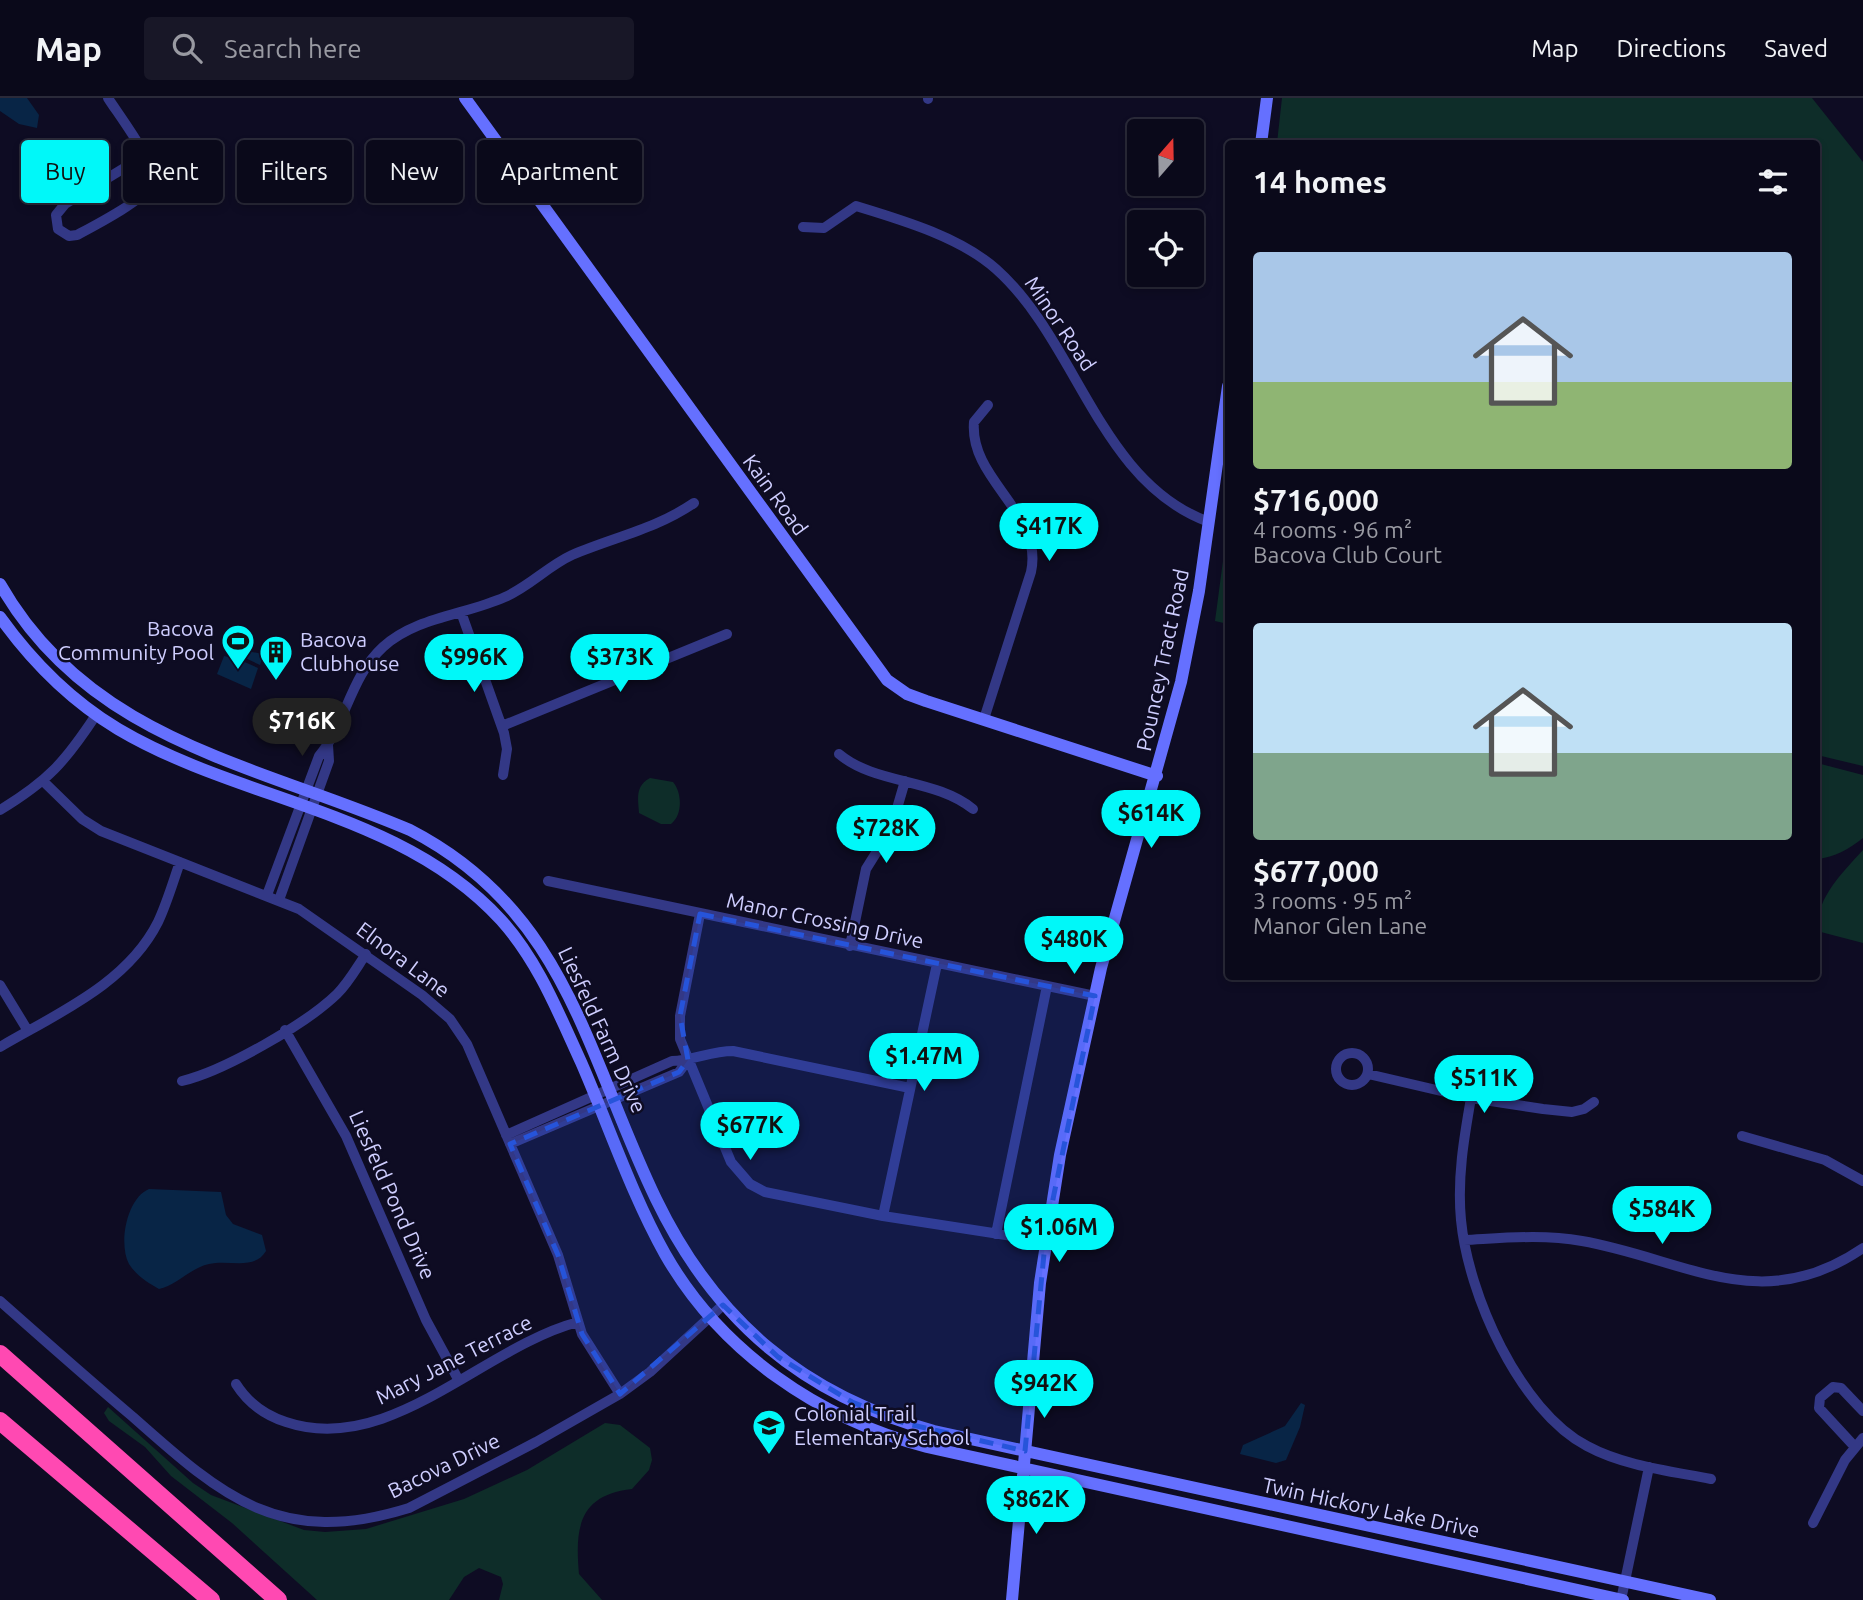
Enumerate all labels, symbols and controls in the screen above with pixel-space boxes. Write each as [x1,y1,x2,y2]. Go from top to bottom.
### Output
search box [144,17,634,80]
icon: search [168,29,206,67]
text: Map [35,30,102,67]
text: Search here [224,34,362,63]
text: Map [1531,35,1578,62]
text: Directions [1616,35,1726,62]
text: Saved [1764,35,1828,62]
north arrow [1127,119,1204,196]
map controls [1127,119,1204,287]
chip: Buy [21,140,109,203]
chip: Rent [123,140,223,203]
chip: Filters [237,140,352,203]
chip: New [366,140,463,203]
chip: Apartment [477,140,642,203]
icon: filters [1754,163,1792,201]
text: 14 homes [1253,165,1387,199]
button: locate [1127,210,1204,287]
street label: Minor Road [1020,272,1101,375]
icon: home [1460,298,1586,424]
street label: Kain Road [739,449,813,539]
text: $716,000 [1253,483,1379,517]
pin: $417K [1000,504,1098,563]
text: $417K [1015,513,1083,538]
text: 4 rooms · 96 m² [1253,517,1412,542]
text: Bacova Club Court [1253,542,1442,567]
street label: Pouncey Tract Road [1131,566,1193,753]
place label: Bacova Community Pool [58,616,214,664]
sports icon: Bacova Community Pool [219,622,257,671]
place label: Bacova Clubhouse [300,627,400,675]
building icon: Bacova Clubhouse [257,633,295,682]
pin: $996K [425,634,523,694]
pin: $373K [571,634,669,694]
text: $996K [440,644,508,669]
text: $373K [586,644,654,669]
icon: home [1460,669,1586,795]
pin: $716K [253,698,351,758]
text: $716K [268,708,336,733]
pin: $614K [1102,790,1200,850]
text: $614K [1117,800,1185,825]
pin: $728K [837,806,935,865]
text: $728K [852,815,920,840]
text: $677,000 [1253,854,1379,888]
street label: Manor Crossing Drive [724,887,926,953]
text: 3 rooms · 95 m² [1253,888,1412,913]
text: Manor Glen Lane [1253,913,1427,938]
street label: Elnora Lane [352,916,455,1002]
pin: $480K [1025,916,1123,976]
text: $480K [1040,926,1108,951]
street label: Liesfeld Farm Drive [554,943,652,1116]
pin: $1.47M [867,1034,981,1093]
text: $1.47M [885,1043,963,1068]
pin: $511K [1435,1056,1533,1115]
text: $511K [1450,1065,1518,1090]
pin: $677K [701,1102,799,1162]
street label: Liesfeld Pond Drive [345,1107,441,1283]
text: $677K [716,1112,784,1137]
pin: $584K [1613,1186,1711,1246]
text: $584K [1628,1196,1696,1221]
pin: $1.06M [1002,1204,1116,1264]
text: $1.06M [1020,1214,1098,1239]
street label: Mary Jane Terrace [371,1309,536,1409]
pin: $942K [995,1360,1093,1420]
text: $942K [1010,1370,1078,1395]
place label: Colonial Trail Elementary School [794,1401,970,1449]
school or university icon: Colonial Trail Elementary School [750,1407,788,1456]
street label: Bacova Drive [384,1428,503,1503]
street label: Twin Hickory Lake Drive [1260,1472,1482,1542]
pin: $862K [987,1476,1085,1536]
text: $862K [1002,1486,1070,1511]

